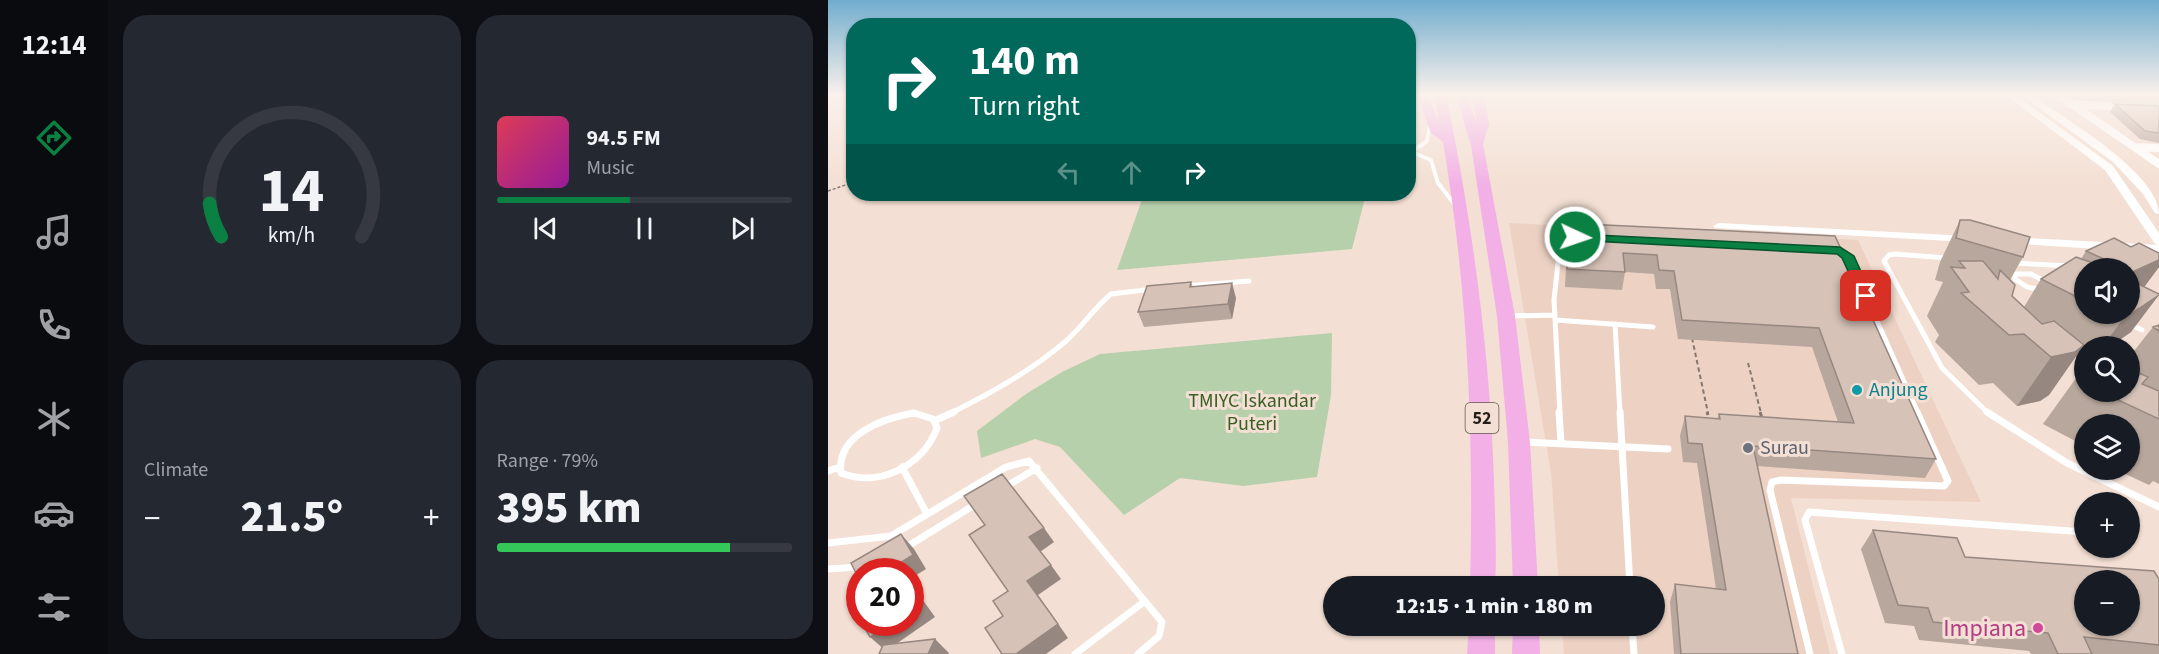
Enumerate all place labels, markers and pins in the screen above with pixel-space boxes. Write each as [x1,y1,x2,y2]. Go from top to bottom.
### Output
pin [1840,270,1891,321]
place label: Anjung [1869,376,1928,404]
marker: Anjung [1850,383,1864,397]
place label: Surau [1760,434,1809,462]
marker: Surau [1741,441,1755,455]
place label: Impiana [1943,611,2026,646]
marker: Impiana [2031,621,2045,635]

